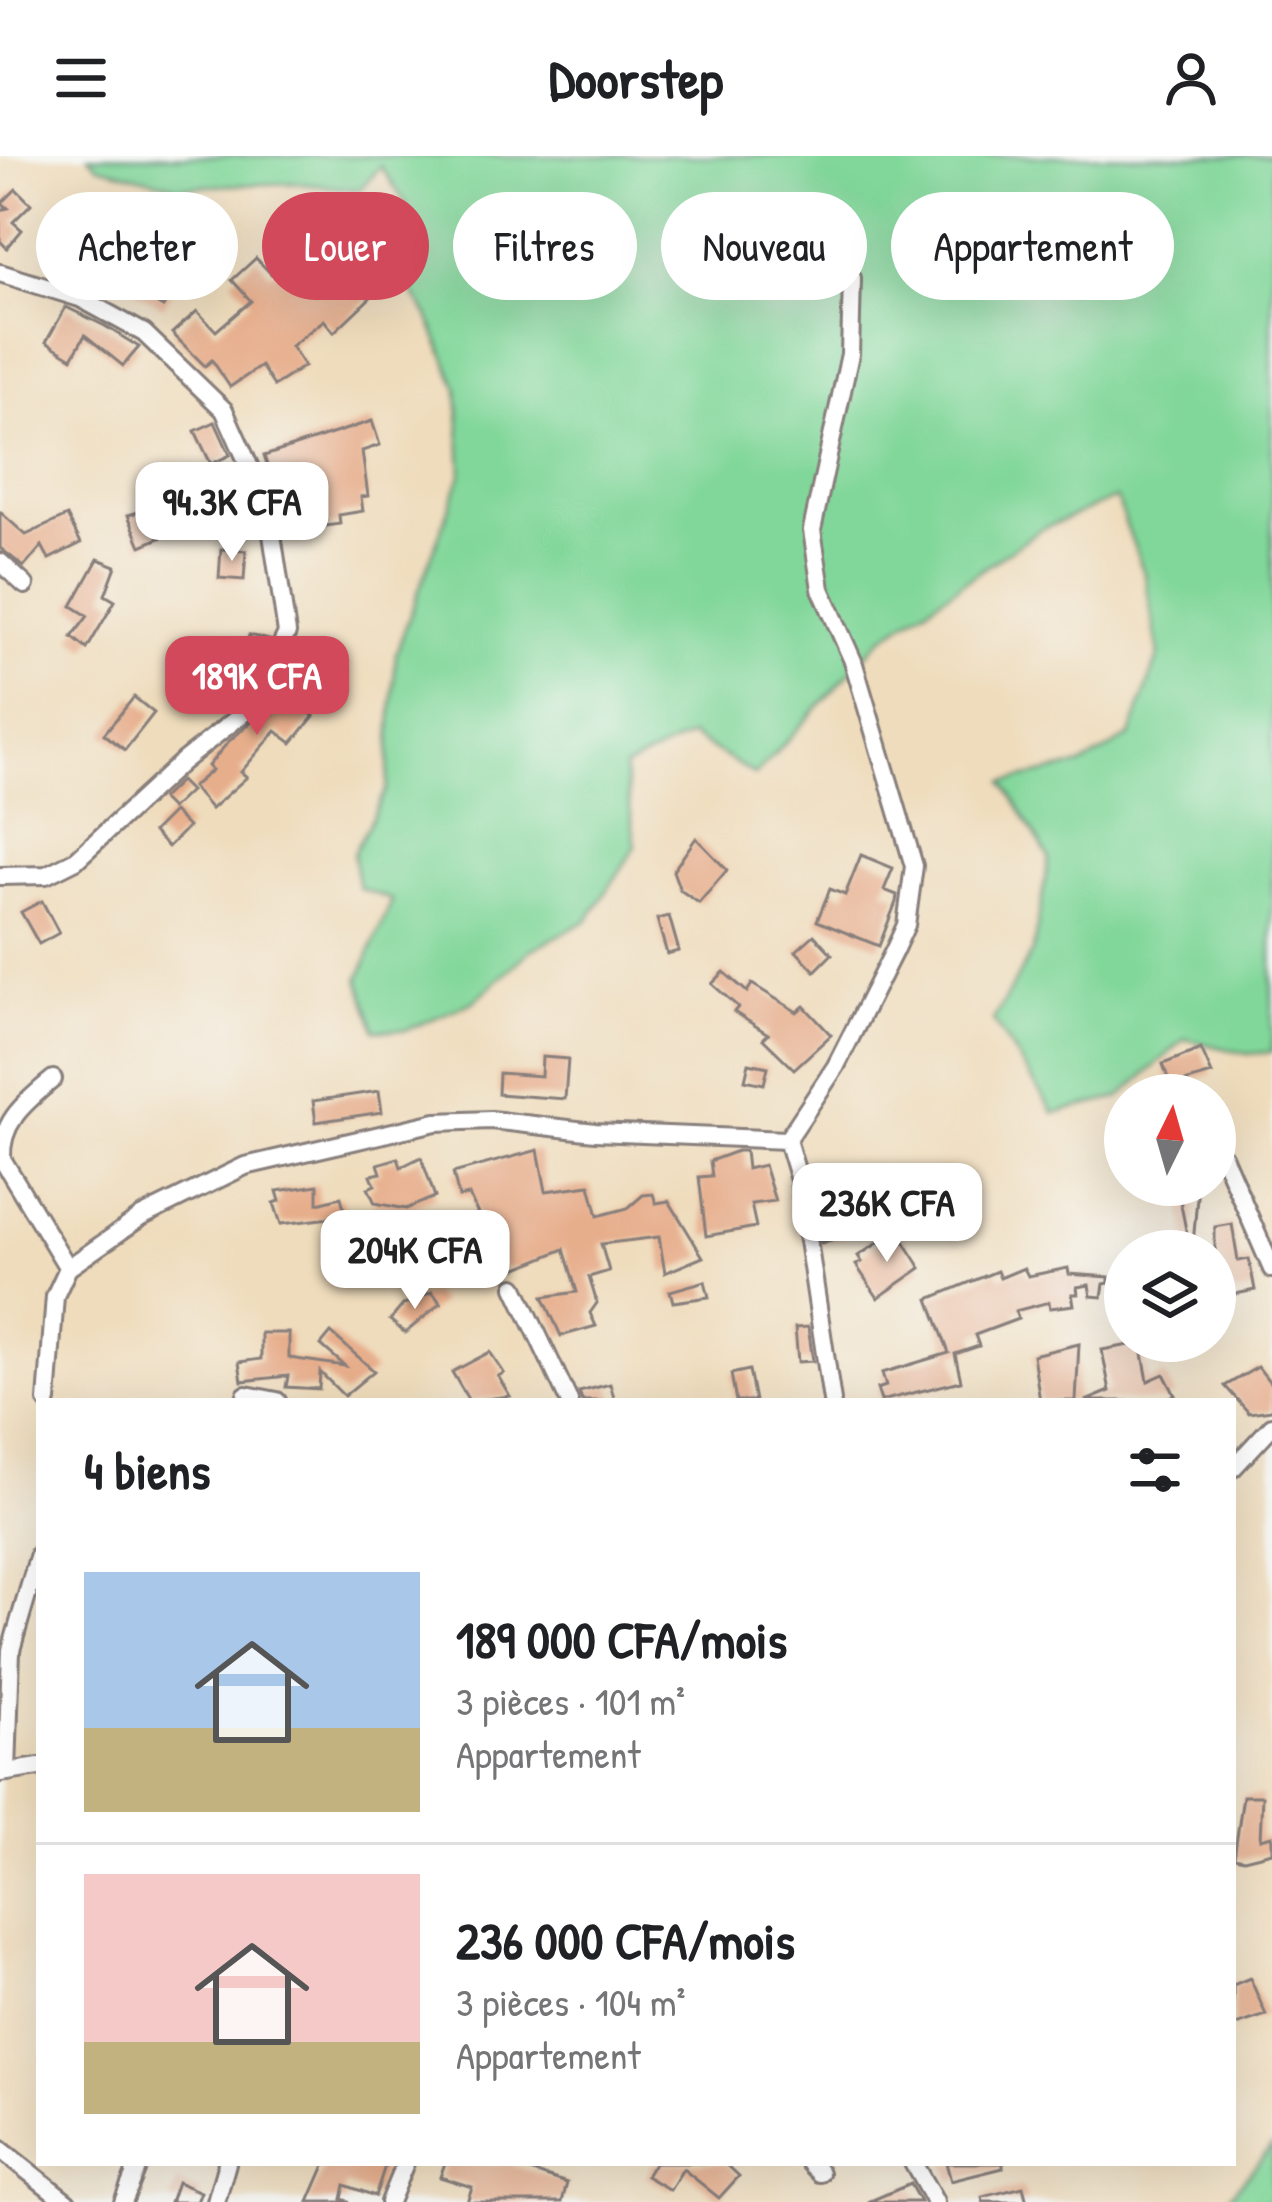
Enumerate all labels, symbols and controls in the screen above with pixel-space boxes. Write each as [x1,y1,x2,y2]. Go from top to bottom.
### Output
text: Doorstep [549,42,723,115]
icon: menu [48,45,114,111]
icon: person [1158,45,1224,111]
chip: Acheter [36,192,238,300]
chip: Louer [262,192,429,300]
chip: Filtres [453,192,637,300]
chip: Nouveau [661,192,867,300]
chip: Appartement [891,192,1174,300]
pin: 94.3K CFA [95,462,369,564]
text: 94.3K CFA [162,474,302,527]
pin: 189K CFA [133,636,381,738]
text: 189K CFA [192,648,322,701]
north arrow [1104,1074,1236,1206]
map controls [1104,1074,1236,1362]
pin: 236K CFA [763,1163,1011,1265]
text: 236K CFA [819,1175,955,1228]
pin: 204K CFA [291,1210,539,1312]
text: 204K CFA [348,1222,482,1275]
button: layers [1104,1230,1236,1362]
text: 4 biens [84,1436,210,1505]
icon: filters [1122,1437,1188,1503]
text: 189 000 CFA/mois [456,1605,787,1674]
icon: home [180,1620,324,1764]
text: 3 pièces · 101 m² [456,1674,685,1727]
text: Appartement [456,1727,641,1780]
text: 236 000 CFA/mois [456,1906,795,1975]
icon: home [180,1922,324,2066]
text: 3 pièces · 104 m² [456,1975,686,2028]
text: Appartement [456,2028,641,2081]

